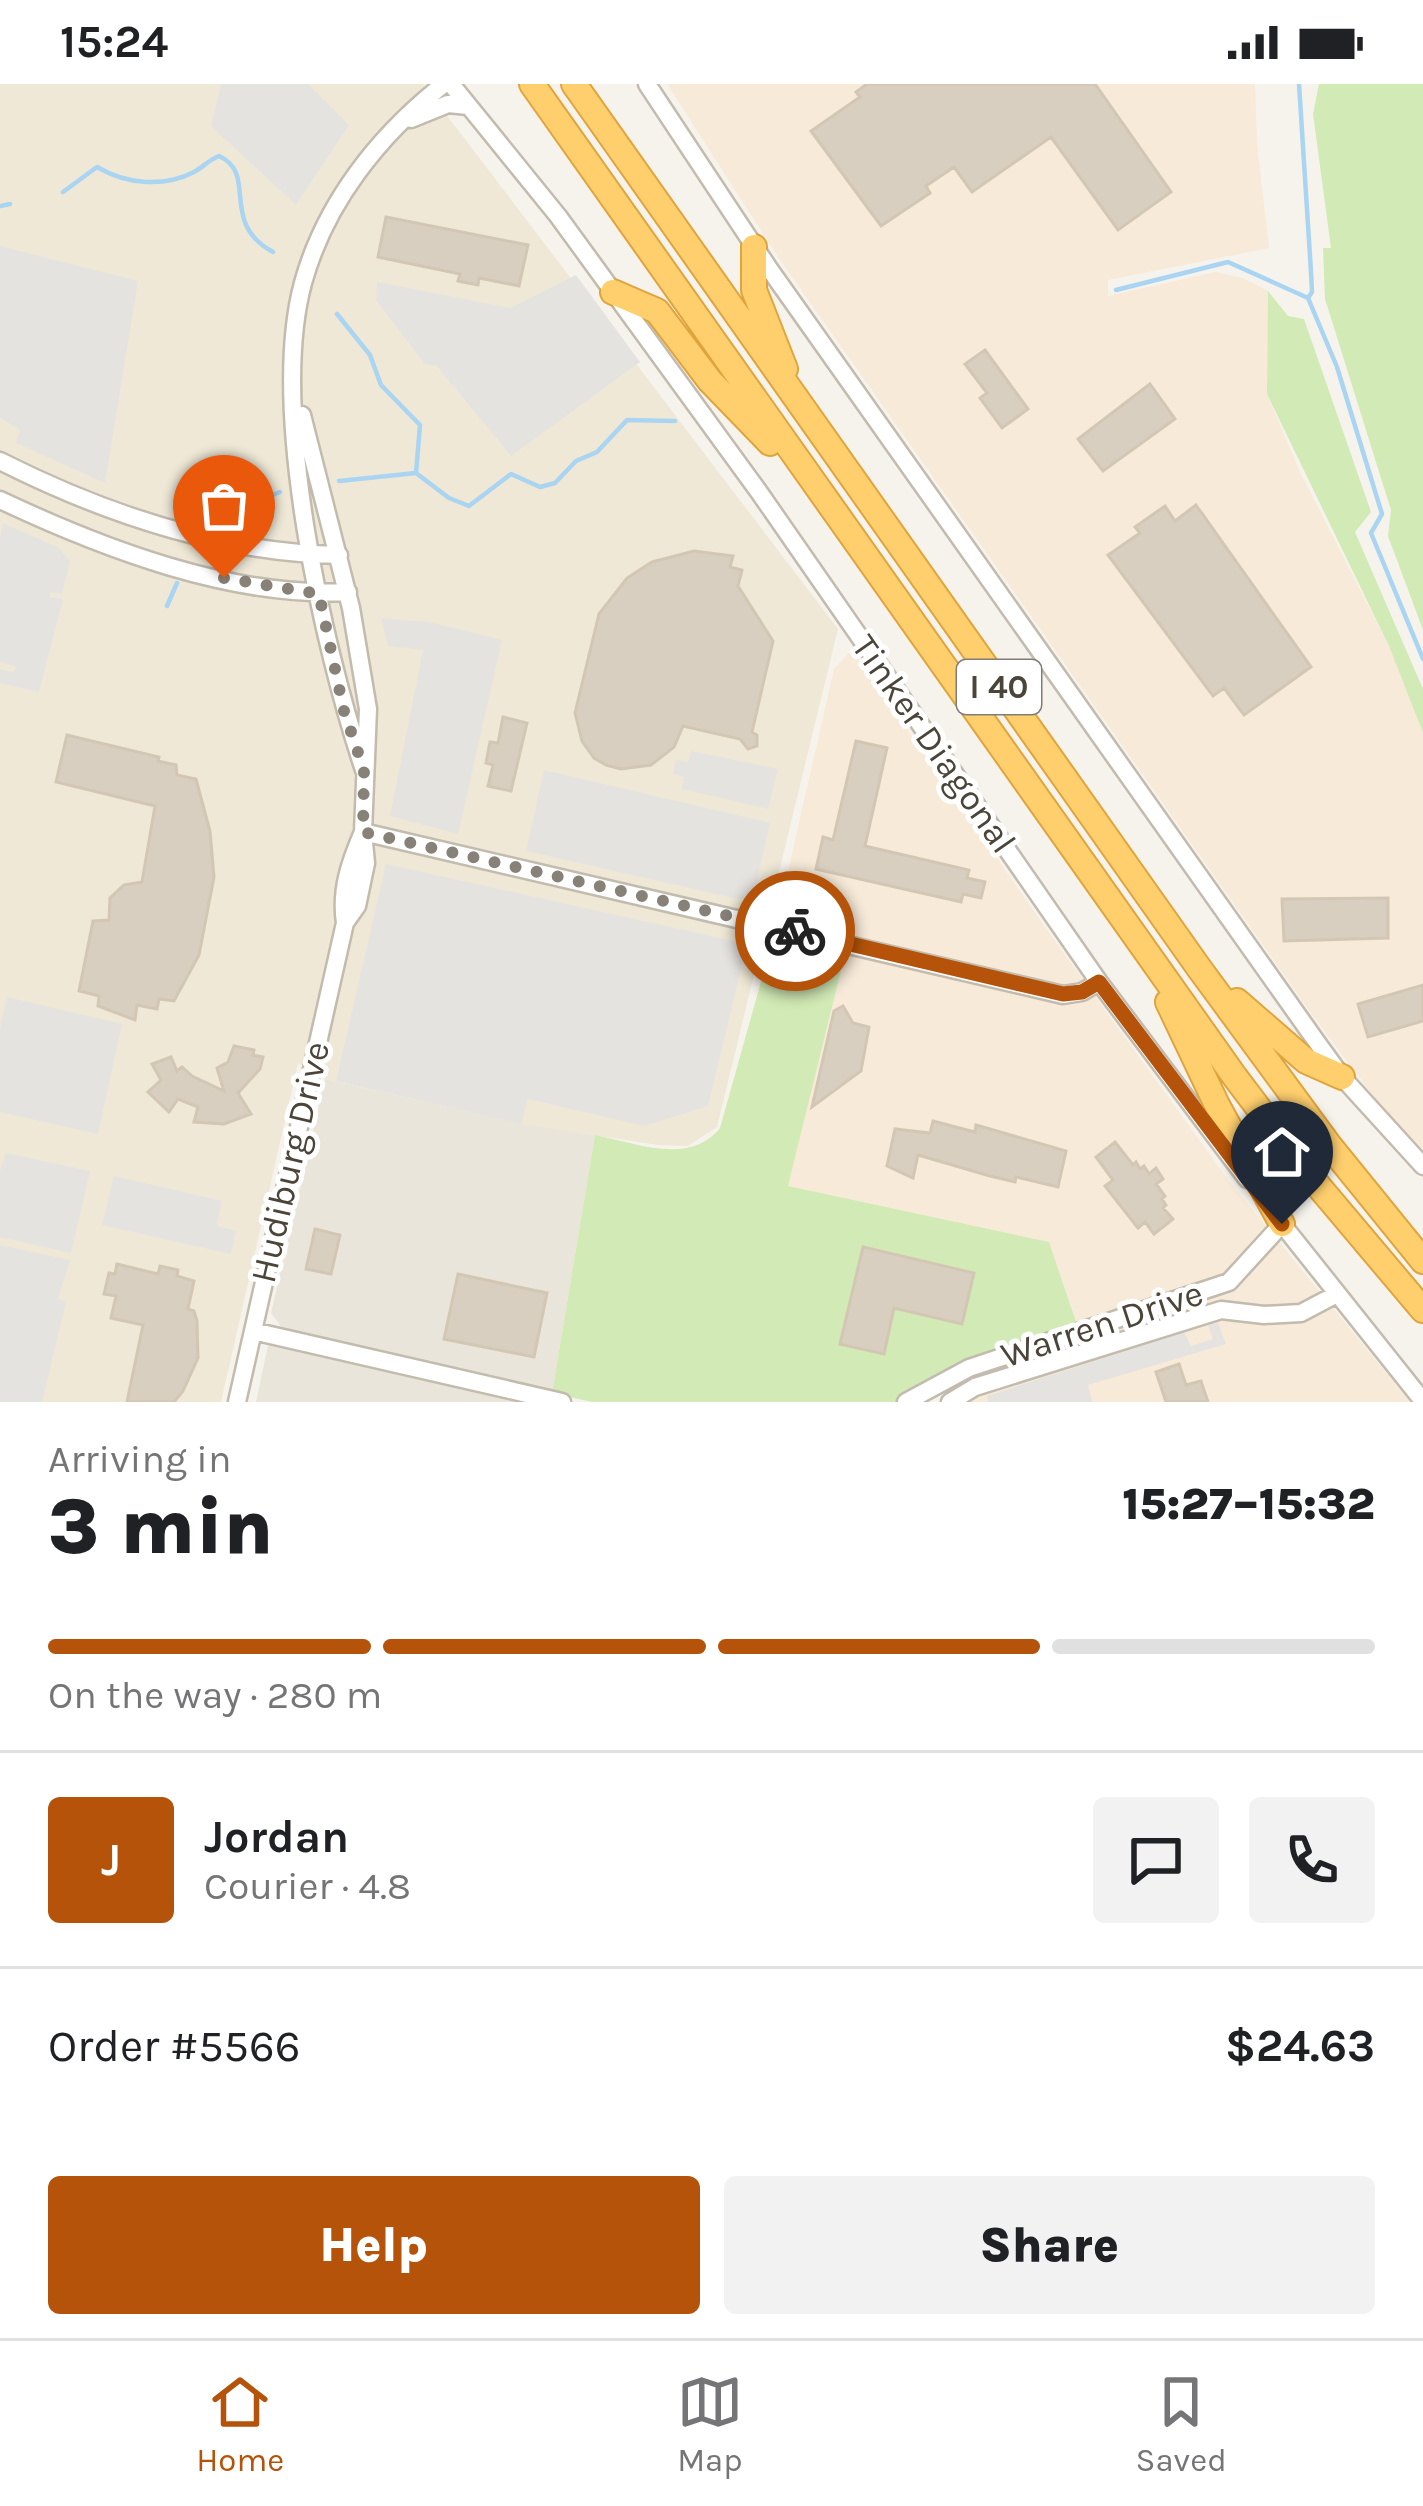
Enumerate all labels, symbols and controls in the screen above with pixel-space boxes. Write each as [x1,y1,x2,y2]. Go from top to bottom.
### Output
text: 15:24 [60,16,168,68]
pin [173,455,275,578]
icon: bag [191,473,257,539]
street label: Tinker Diagonal [843,627,1025,861]
road number: I 40 [957,660,1041,714]
courier [735,871,855,991]
icon: bike [762,898,828,964]
street label: Hudiburg Drive [242,1037,338,1287]
pin [1231,1101,1333,1224]
icon: home [1249,1119,1315,1185]
street label: Warren Drive [996,1272,1208,1376]
text: Arriving in [48,1436,231,1482]
text: 15:27–15:32 [1122,1478,1375,1530]
text: 3 min [48,1481,273,1573]
text: On the way · 280 m [48,1672,382,1718]
button: chat [1093,1797,1219,1923]
button: phone [1249,1797,1375,1923]
text: Jordan [204,1811,349,1863]
text: J [101,1834,121,1886]
text: Courier · 4.8 [204,1863,411,1909]
text: Order #5566 [48,2020,301,2072]
text: $24.63 [1225,2020,1375,2072]
button: Help [48,2176,700,2314]
button: Share [724,2176,1375,2314]
tab: Home [196,2369,284,2479]
tab: Map [677,2369,743,2479]
tab: Saved [1135,2369,1227,2479]

